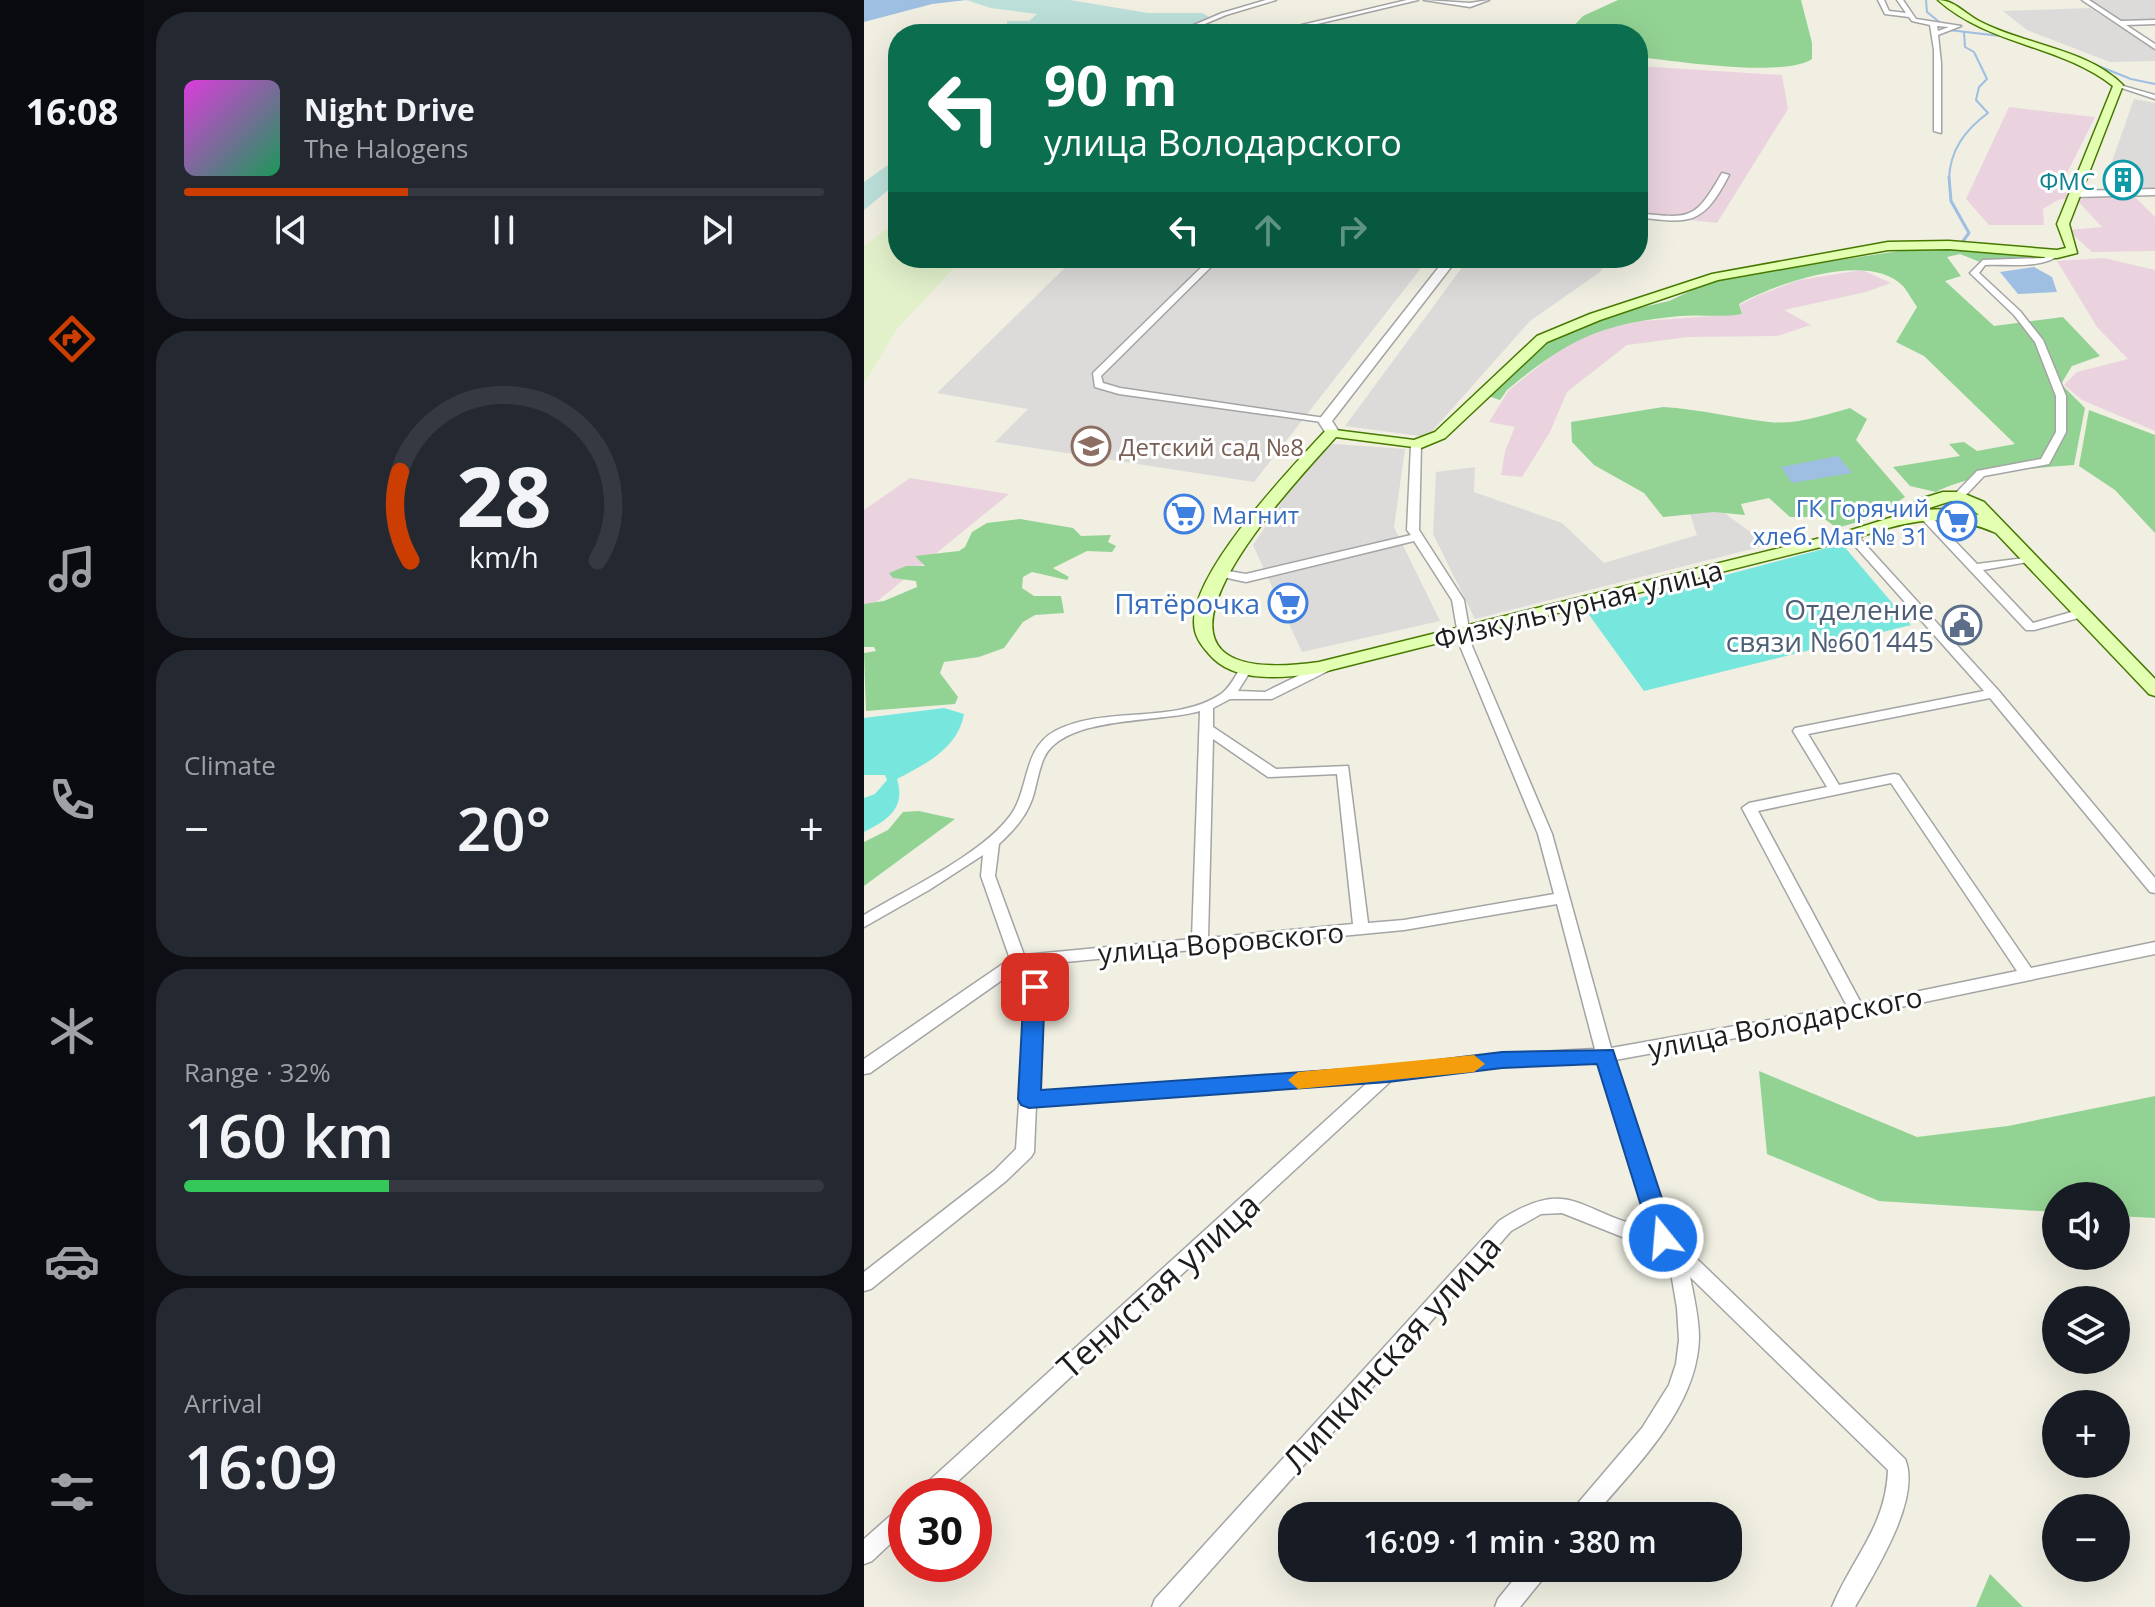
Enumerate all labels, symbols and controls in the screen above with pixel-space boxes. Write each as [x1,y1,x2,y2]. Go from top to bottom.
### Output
text: 90 m [1044,46,1178,122]
icon: left [912,56,1016,160]
text: 16:08 [26,87,118,136]
text: Night Drive [304,89,475,130]
text: улица Володарского [1044,118,1402,167]
text: The Halogens [304,130,469,166]
building icon: ФМС [2102,159,2144,201]
place label: ФМС [2039,164,2095,197]
icon: previous [269,208,313,252]
icon: pause [482,208,526,252]
icon: next [695,208,739,252]
icon: left [1162,208,1206,252]
icon: ahead [1246,208,1290,252]
icon: right [1330,208,1374,252]
icon: directions [44,311,100,367]
school or university icon: Детский сад №8 [1070,425,1112,467]
place label: Детский сад №8 [1119,430,1304,463]
text: 28 [456,437,552,550]
place label: ГК Горячий хлеб. Маг.№ 31 [1753,491,1929,552]
supermarket icon: Магнит [1163,493,1205,535]
place label: Магнит [1212,498,1299,531]
supermarket icon: ГК Горячий хлеб. Маг.№ 31 [1936,500,1978,542]
text: km/h [469,537,539,576]
icon: music [44,541,100,597]
street label: Физкультурная улица [1430,550,1726,658]
supermarket icon: Пятёрочка [1267,582,1309,624]
place label: Пятёрочка [1114,584,1260,622]
place label: Отделение связи №601445 [1726,590,1934,660]
public building icon: Отделение связи №601445 [1941,604,1983,646]
text: Climate [184,747,276,783]
icon: phone [44,772,100,828]
text: 20° [457,787,551,869]
text: − [184,798,209,858]
text: + [799,798,824,858]
street label: улица Воровского [1096,912,1346,972]
pin [1001,953,1069,1021]
icon: arrive [1013,965,1057,1009]
street label: улица Володарского [1645,977,1925,1067]
icon: climate [44,1003,100,1059]
text: Range · 32% [184,1054,331,1090]
text: 160 km [184,1094,394,1176]
street label: Тенистая улица [1047,1182,1269,1388]
map controls [2042,1182,2130,1582]
button: sound [2042,1182,2130,1270]
position arrow [1621,1196,1705,1280]
street label: Липкинская улица [1272,1224,1510,1482]
icon: car [44,1233,100,1289]
button: layers [2042,1286,2130,1374]
text: Arrival [184,1385,262,1421]
button: + [2042,1390,2130,1478]
text: 16:09 [184,1425,338,1507]
icon: filters [44,1464,100,1520]
speed limit sign: 30 [888,1478,992,1582]
button: − [2042,1494,2130,1582]
text: 16:09 · 1 min · 380 m [1363,1521,1657,1562]

